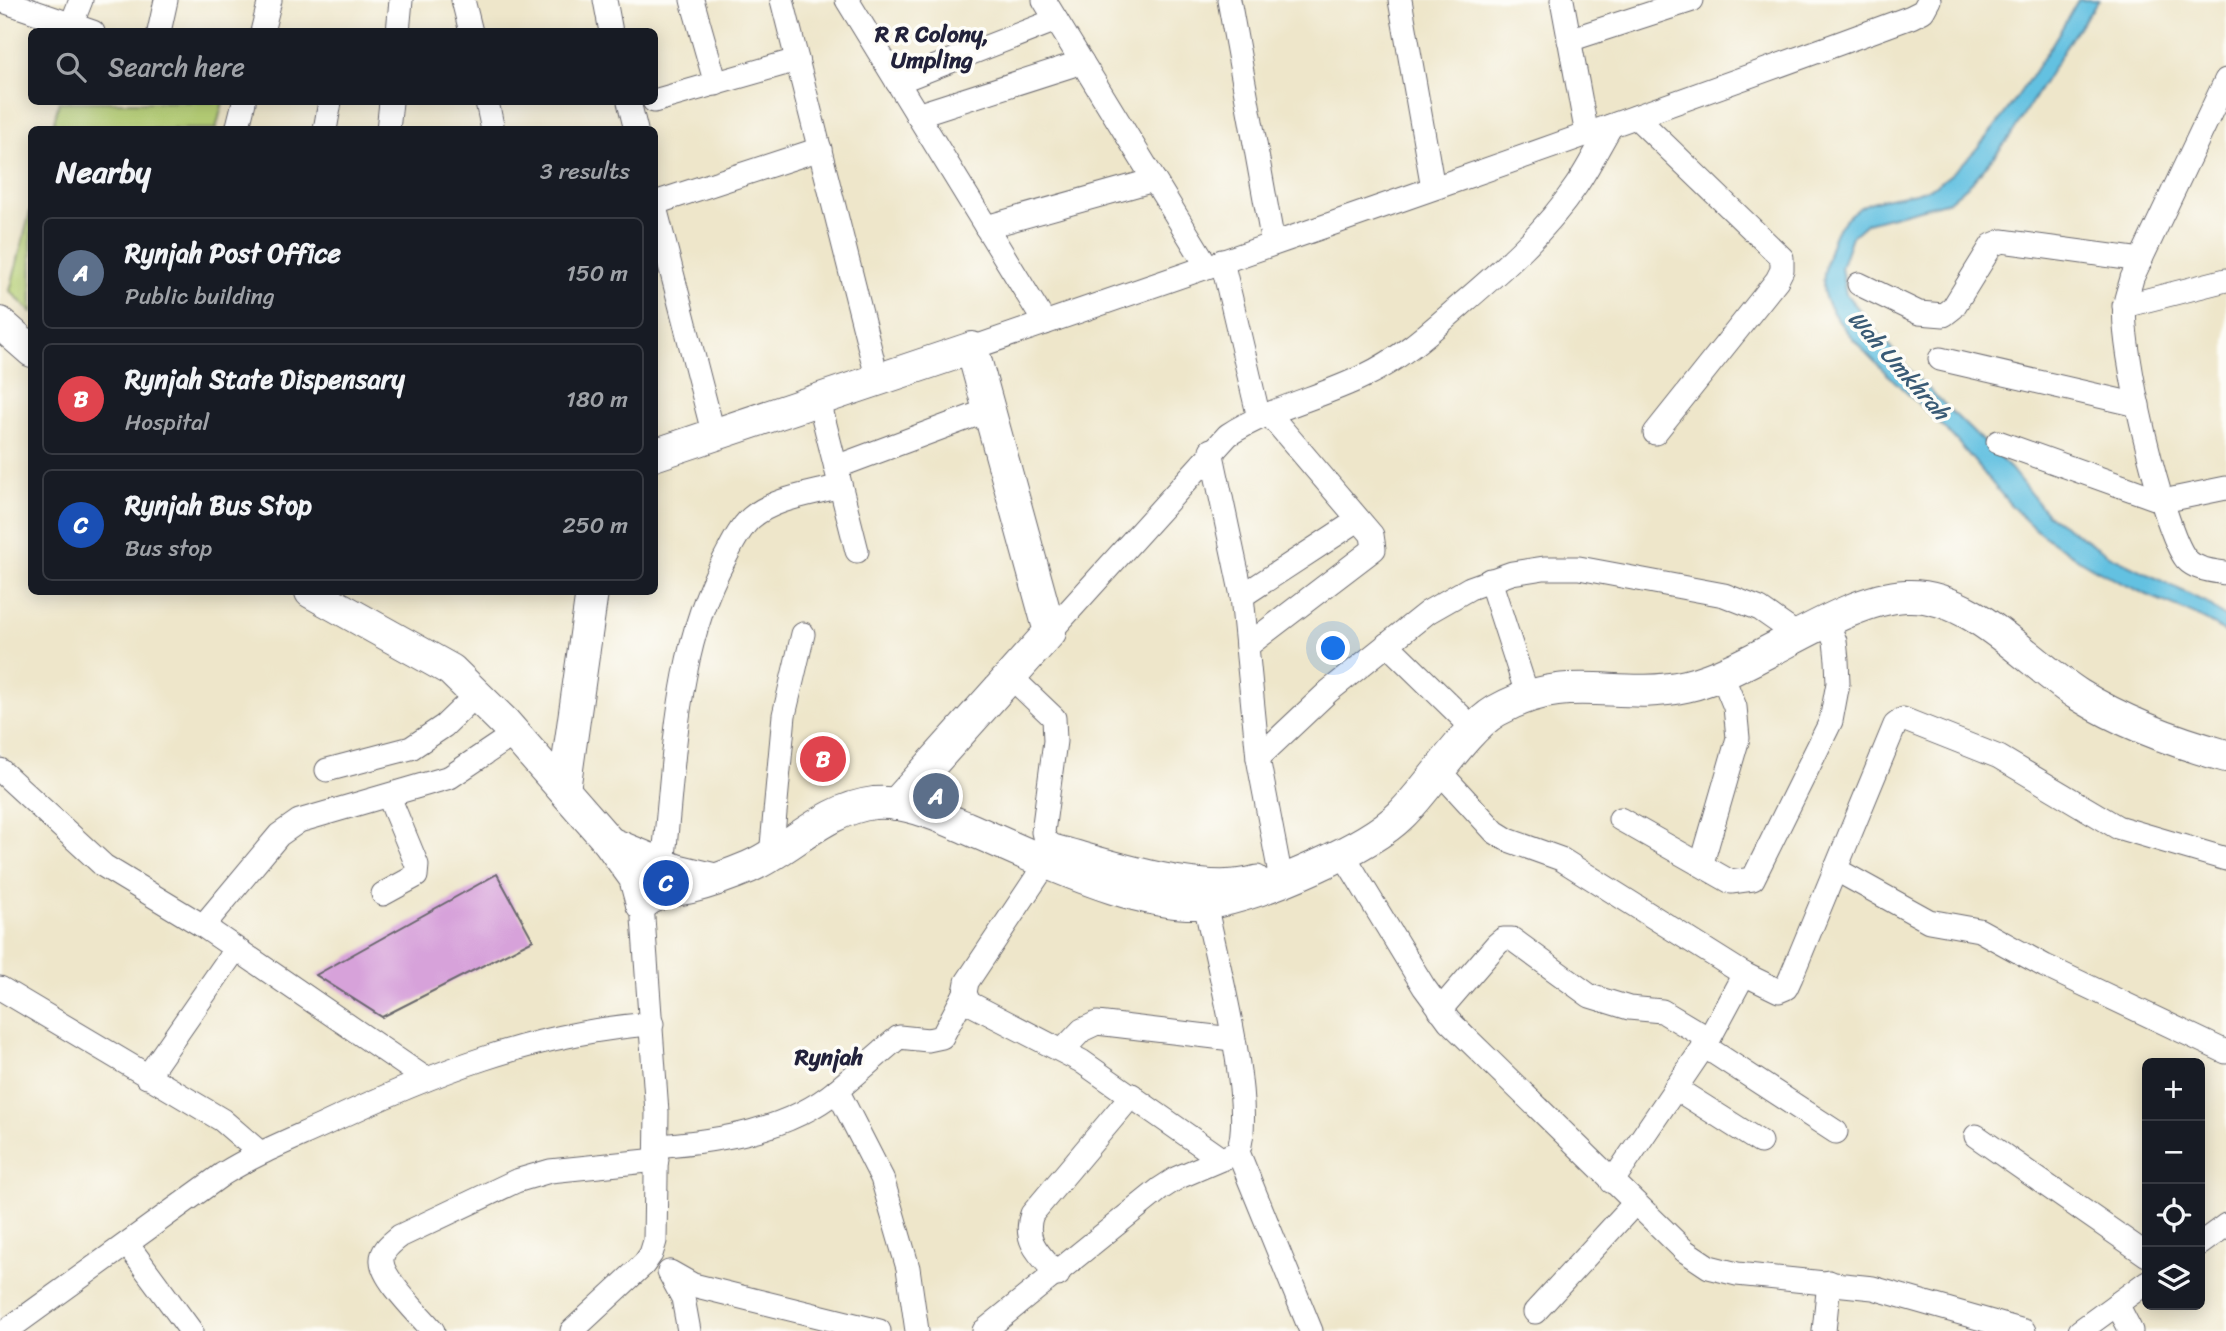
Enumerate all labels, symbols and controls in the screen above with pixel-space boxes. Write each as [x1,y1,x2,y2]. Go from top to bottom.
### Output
district label: R R Colony, Umpling [874,14,989,81]
search box [28,28,658,105]
text: Search here [108,44,245,90]
icon: search [52,48,90,86]
text: Nearby [56,145,151,199]
text: 3 results [540,151,630,192]
text: Rynjah Post Office [125,230,341,276]
text: A [73,253,89,294]
text: 150 m [566,253,628,294]
text: Public building [125,276,275,317]
water label: Wah Umkhrah [1837,301,1961,432]
text: Rynjah State Dispensary [125,356,405,402]
text: B [74,379,88,420]
text: 180 m [566,379,628,420]
text: Hospital [125,402,209,443]
text: Rynjah Bus Stop [125,482,312,528]
text: C [74,505,88,546]
text: 250 m [562,505,628,546]
text: Bus stop [125,528,212,569]
your location [1316,631,1350,665]
pin: B [800,733,846,785]
pin: A [913,770,959,822]
pin: C [643,857,689,909]
district label: Rynjah [794,1037,863,1078]
map controls [2142,1058,2205,1310]
button: + [2142,1058,2205,1121]
button: − [2142,1121,2205,1184]
button: locate [2142,1184,2205,1247]
button: layers [2142,1247,2205,1310]

